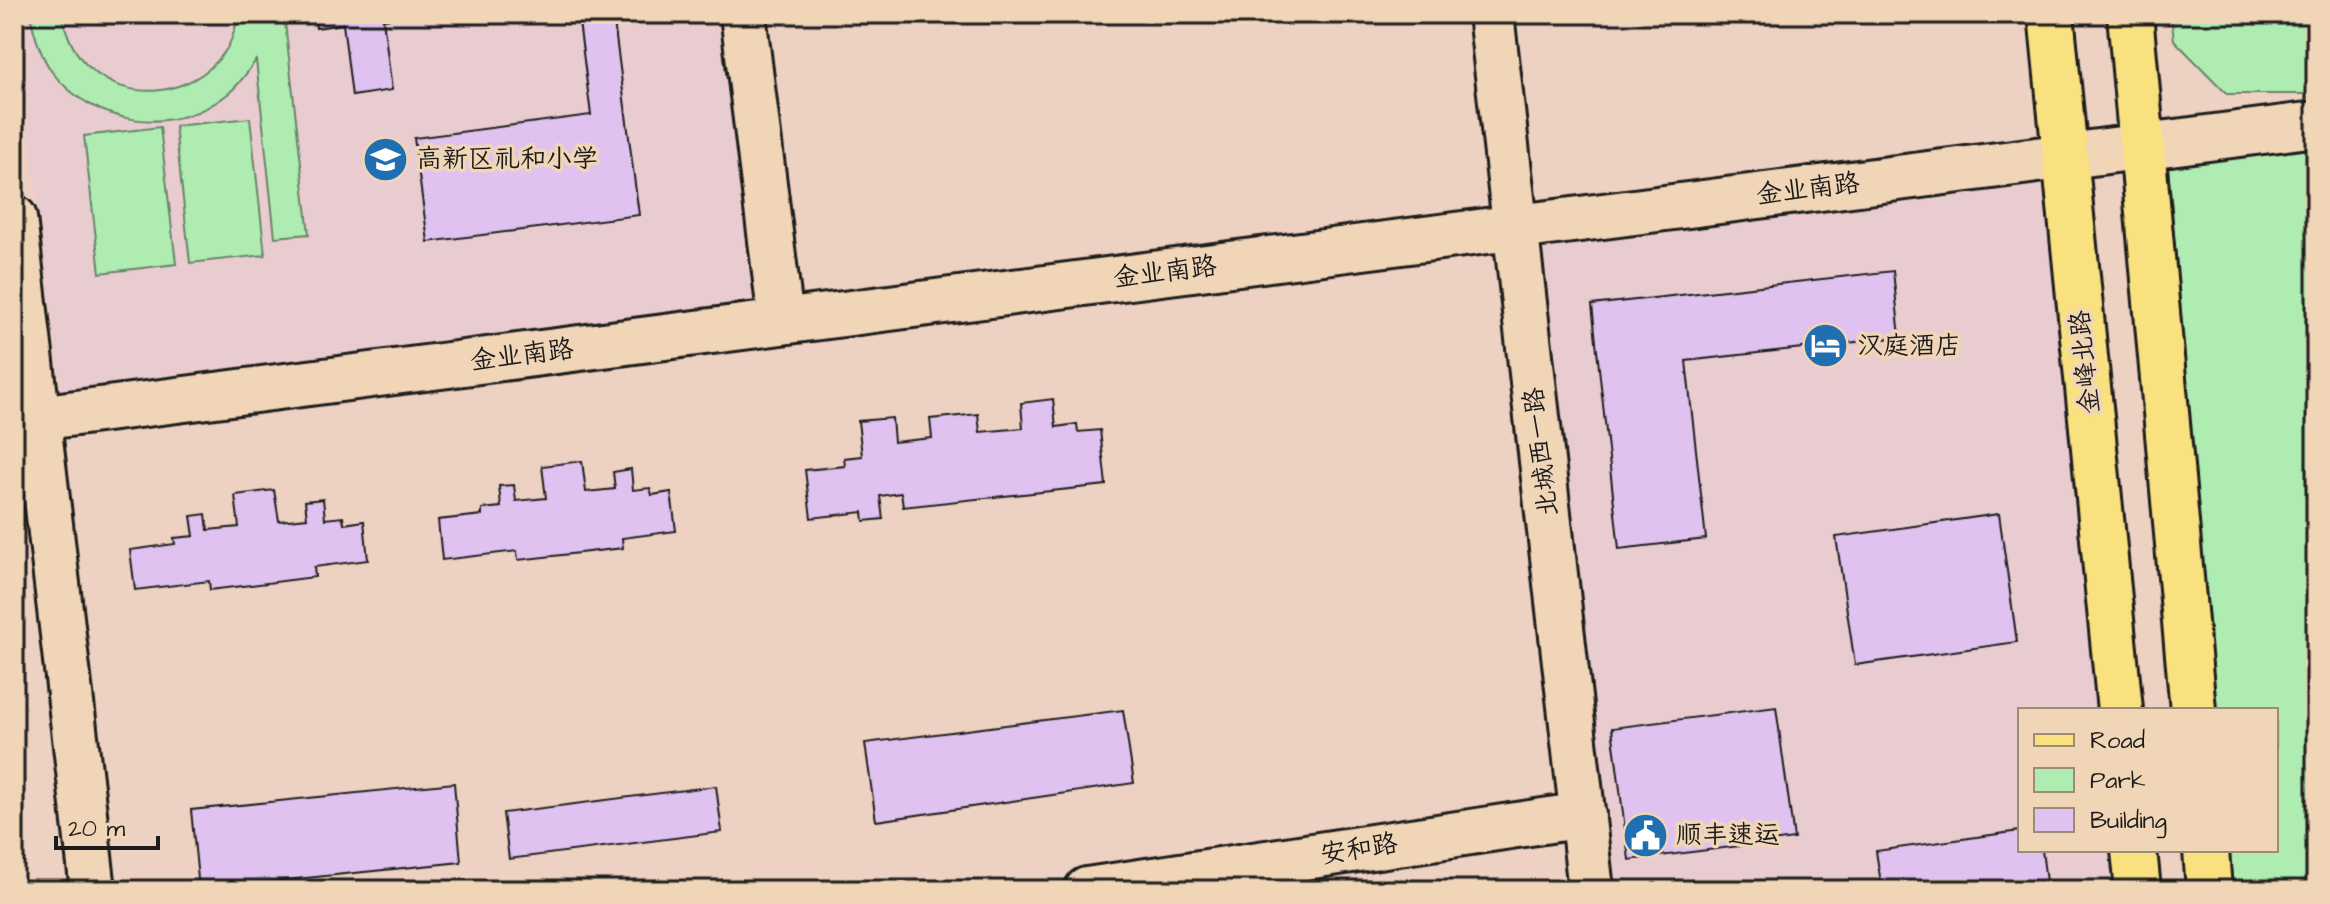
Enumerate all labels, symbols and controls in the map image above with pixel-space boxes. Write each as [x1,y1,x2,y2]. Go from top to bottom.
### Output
school or university icon: 高新区礼和小学 [361,135,409,183]
place label: 高新区礼和小学 [416,141,598,177]
street label: 金业南路 [1754,165,1862,213]
street label: 金业南路 [1111,248,1219,296]
street label: 金峰北路 [2062,308,2108,416]
hotel icon: 汉庭酒店 [1802,322,1850,370]
place label: 汉庭酒店 [1857,328,1961,364]
street label: 金业南路 [468,331,576,379]
street label: 北城西一路 [1515,385,1567,519]
legend [2018,708,2278,852]
text: Road [2090,724,2145,758]
text: Park [2090,764,2146,798]
scale bar [56,800,158,850]
text: Building [2090,804,2167,839]
public building icon: 顺丰速运 [1621,811,1669,859]
text: 20 m [68,812,125,846]
place label: 顺丰速运 [1676,817,1780,853]
street label: 安和路 [1318,825,1400,873]

